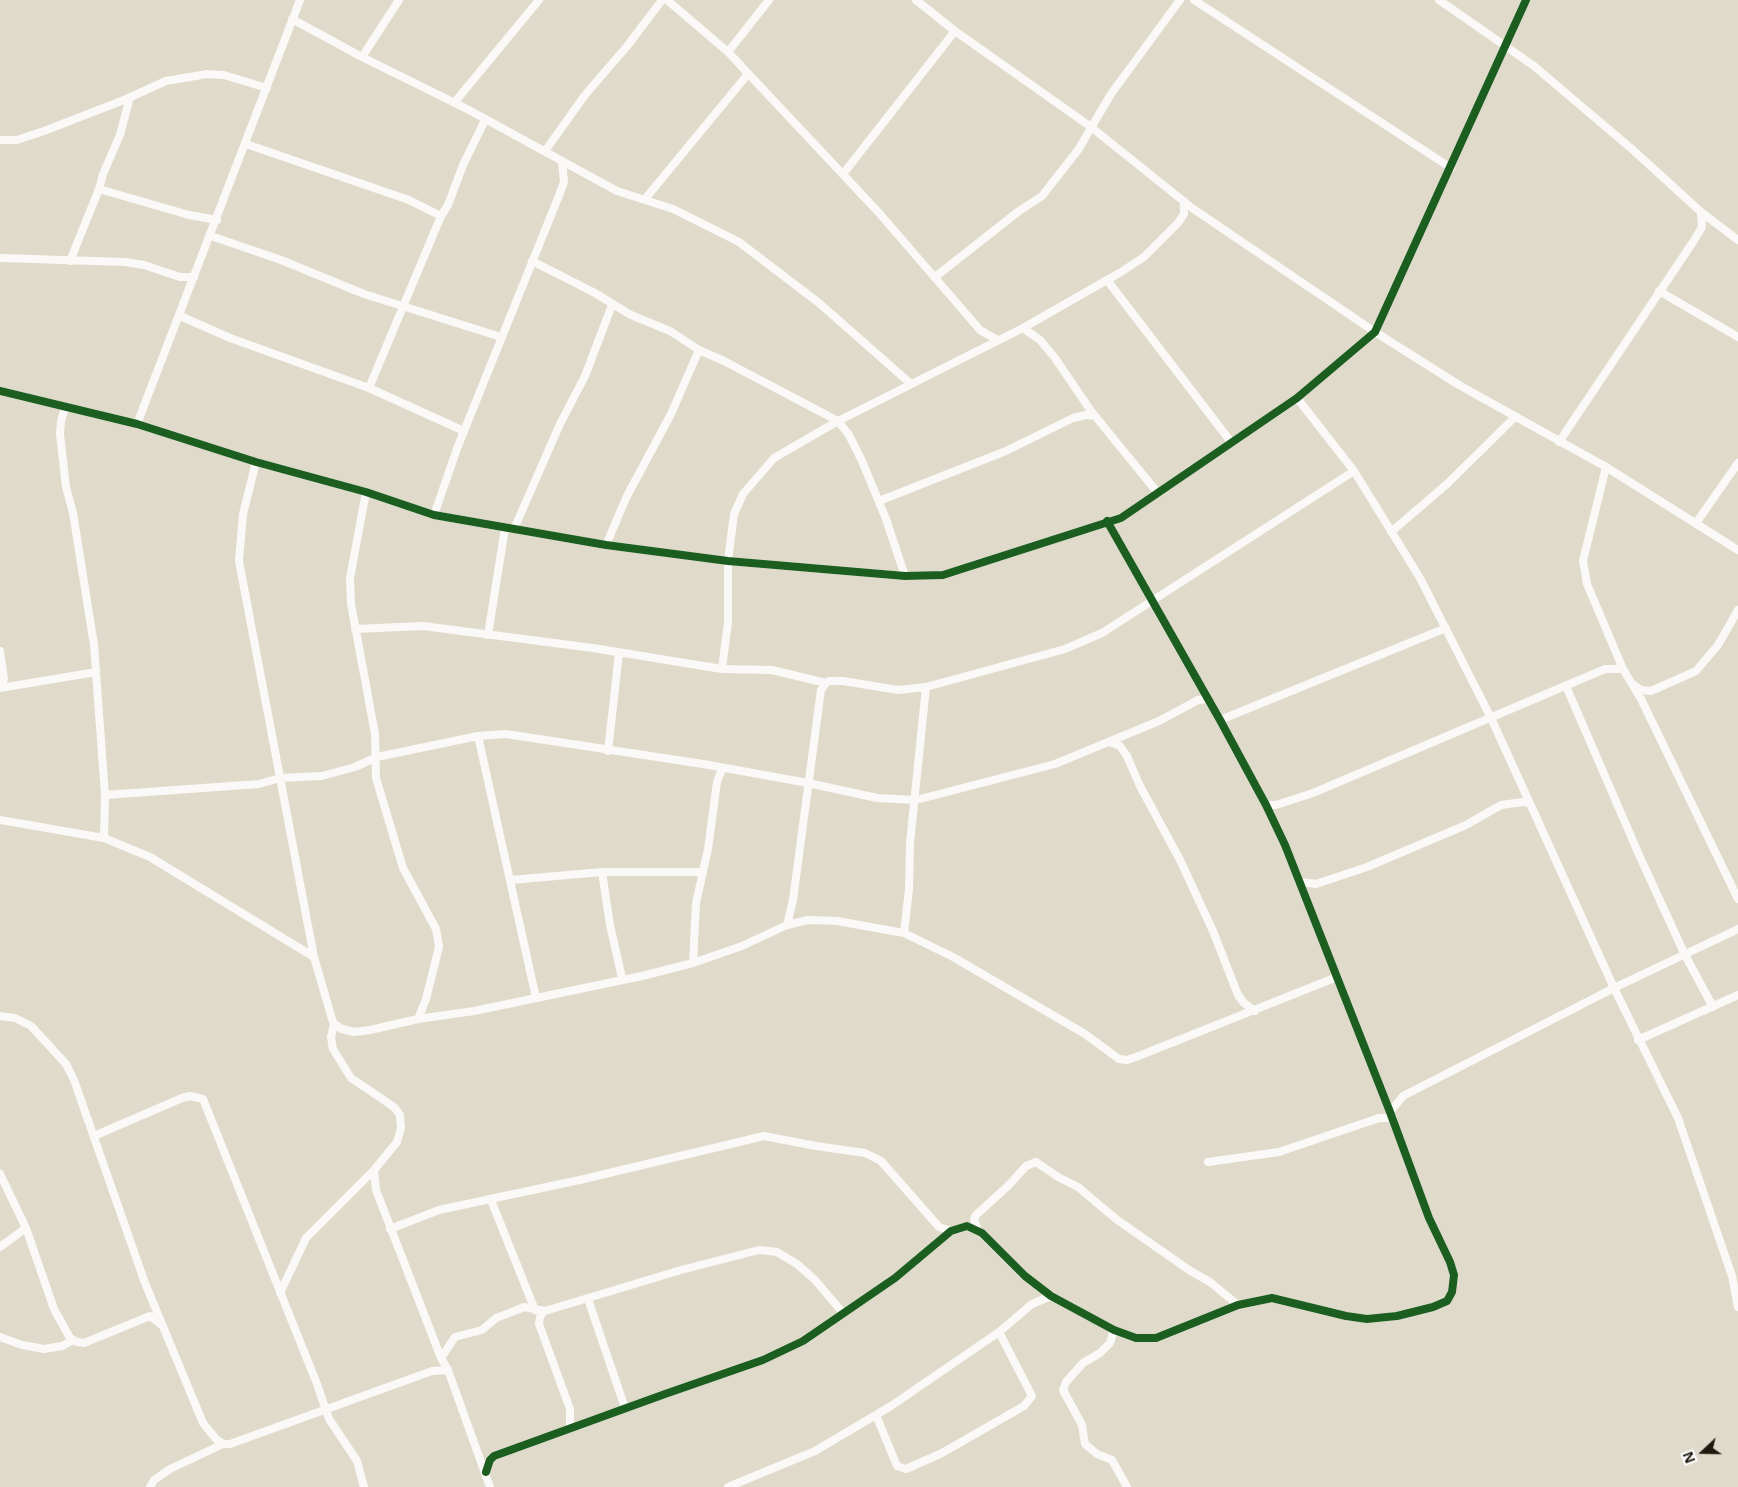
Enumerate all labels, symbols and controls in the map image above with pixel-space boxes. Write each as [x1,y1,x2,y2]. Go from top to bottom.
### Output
north arrow [1678,1427,1728,1477]
text: N [1678,1449,1699,1466]

